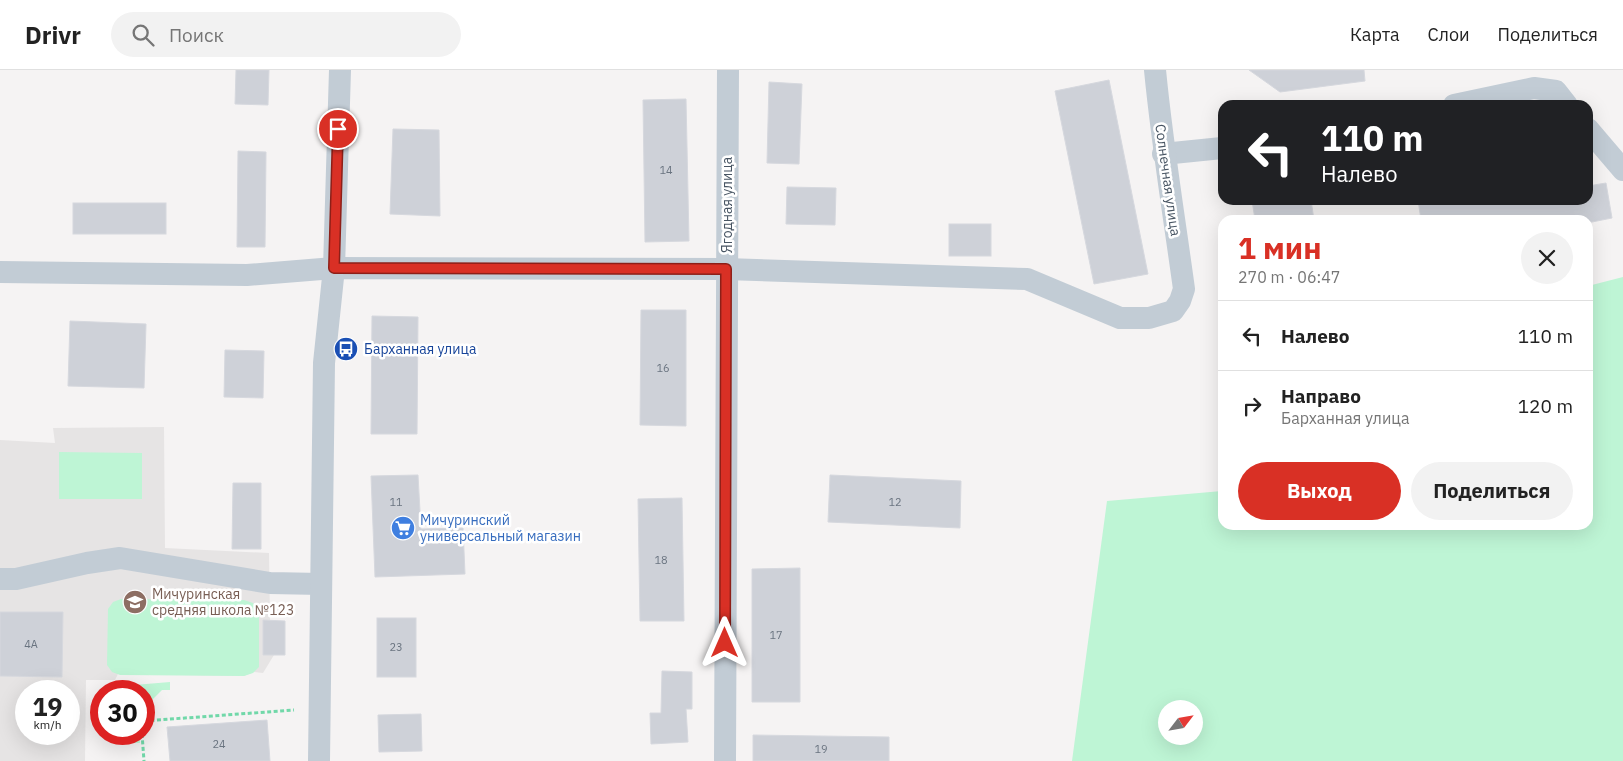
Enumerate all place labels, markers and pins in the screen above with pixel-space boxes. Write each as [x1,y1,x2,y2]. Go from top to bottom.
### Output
pin [317,108,359,150]
bus stop icon: Барханная улица [333,336,359,362]
place label: Барханная улица [364,340,477,358]
place label: Мичуринский универсальный магазин [420,511,581,545]
supermarket icon: Мичуринский универсальный магазин [390,515,416,541]
place label: Мичуринская средняя школа №123 [152,585,294,619]
school or university icon: Мичуринская средняя школа №123 [122,589,148,615]

